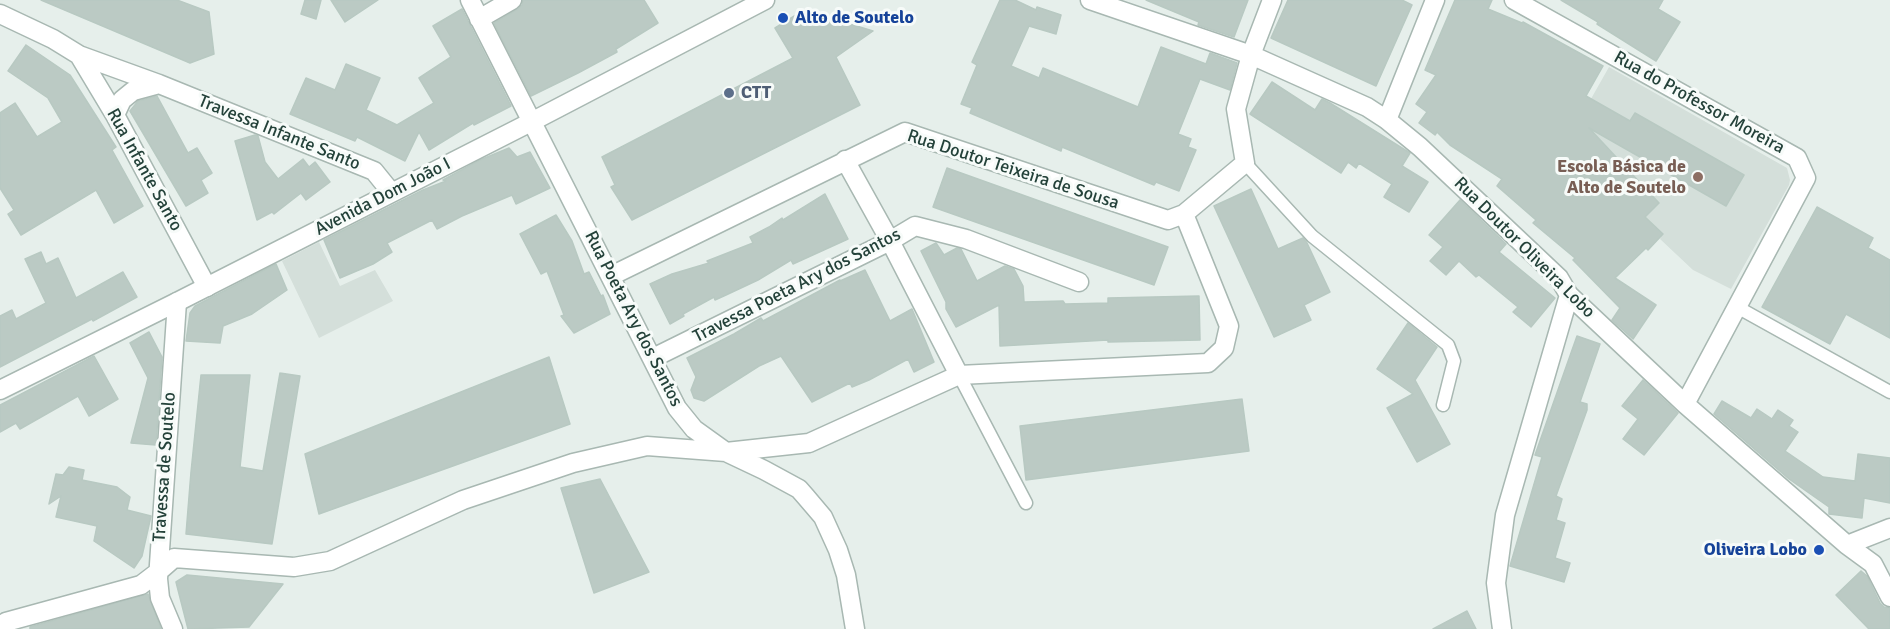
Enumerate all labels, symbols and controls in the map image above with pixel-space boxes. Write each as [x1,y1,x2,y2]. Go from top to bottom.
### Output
place label: Alto de Soutelo [795,7,914,29]
marker: Alto de Soutelo [776,11,790,25]
street label: Rua do Professor Moreira [1610,47,1788,159]
place label: CTT [741,82,771,104]
marker: CTT [722,86,736,100]
street label: Travessa Infante Santo [195,91,363,175]
street label: Rua Infante Santo [101,105,187,235]
street label: Rua Doutor Teixeira de Sousa [904,125,1122,215]
street label: Avenida Dom João I [312,153,454,241]
place label: Escola Básica de Alto de Soutelo [1557,156,1686,198]
marker: Escola Básica de Alto de Soutelo [1691,170,1705,184]
street label: Rua Doutor Oliveira Lobo [1449,173,1599,323]
street label: Travessa Poeta Ary dos Santos [690,224,904,348]
street label: Rua Poeta Ary dos Santos [579,228,687,410]
street label: Travessa de Soutelo [149,391,181,543]
place label: Oliveira Lobo [1704,539,1807,561]
marker: Oliveira Lobo [1812,543,1826,557]

